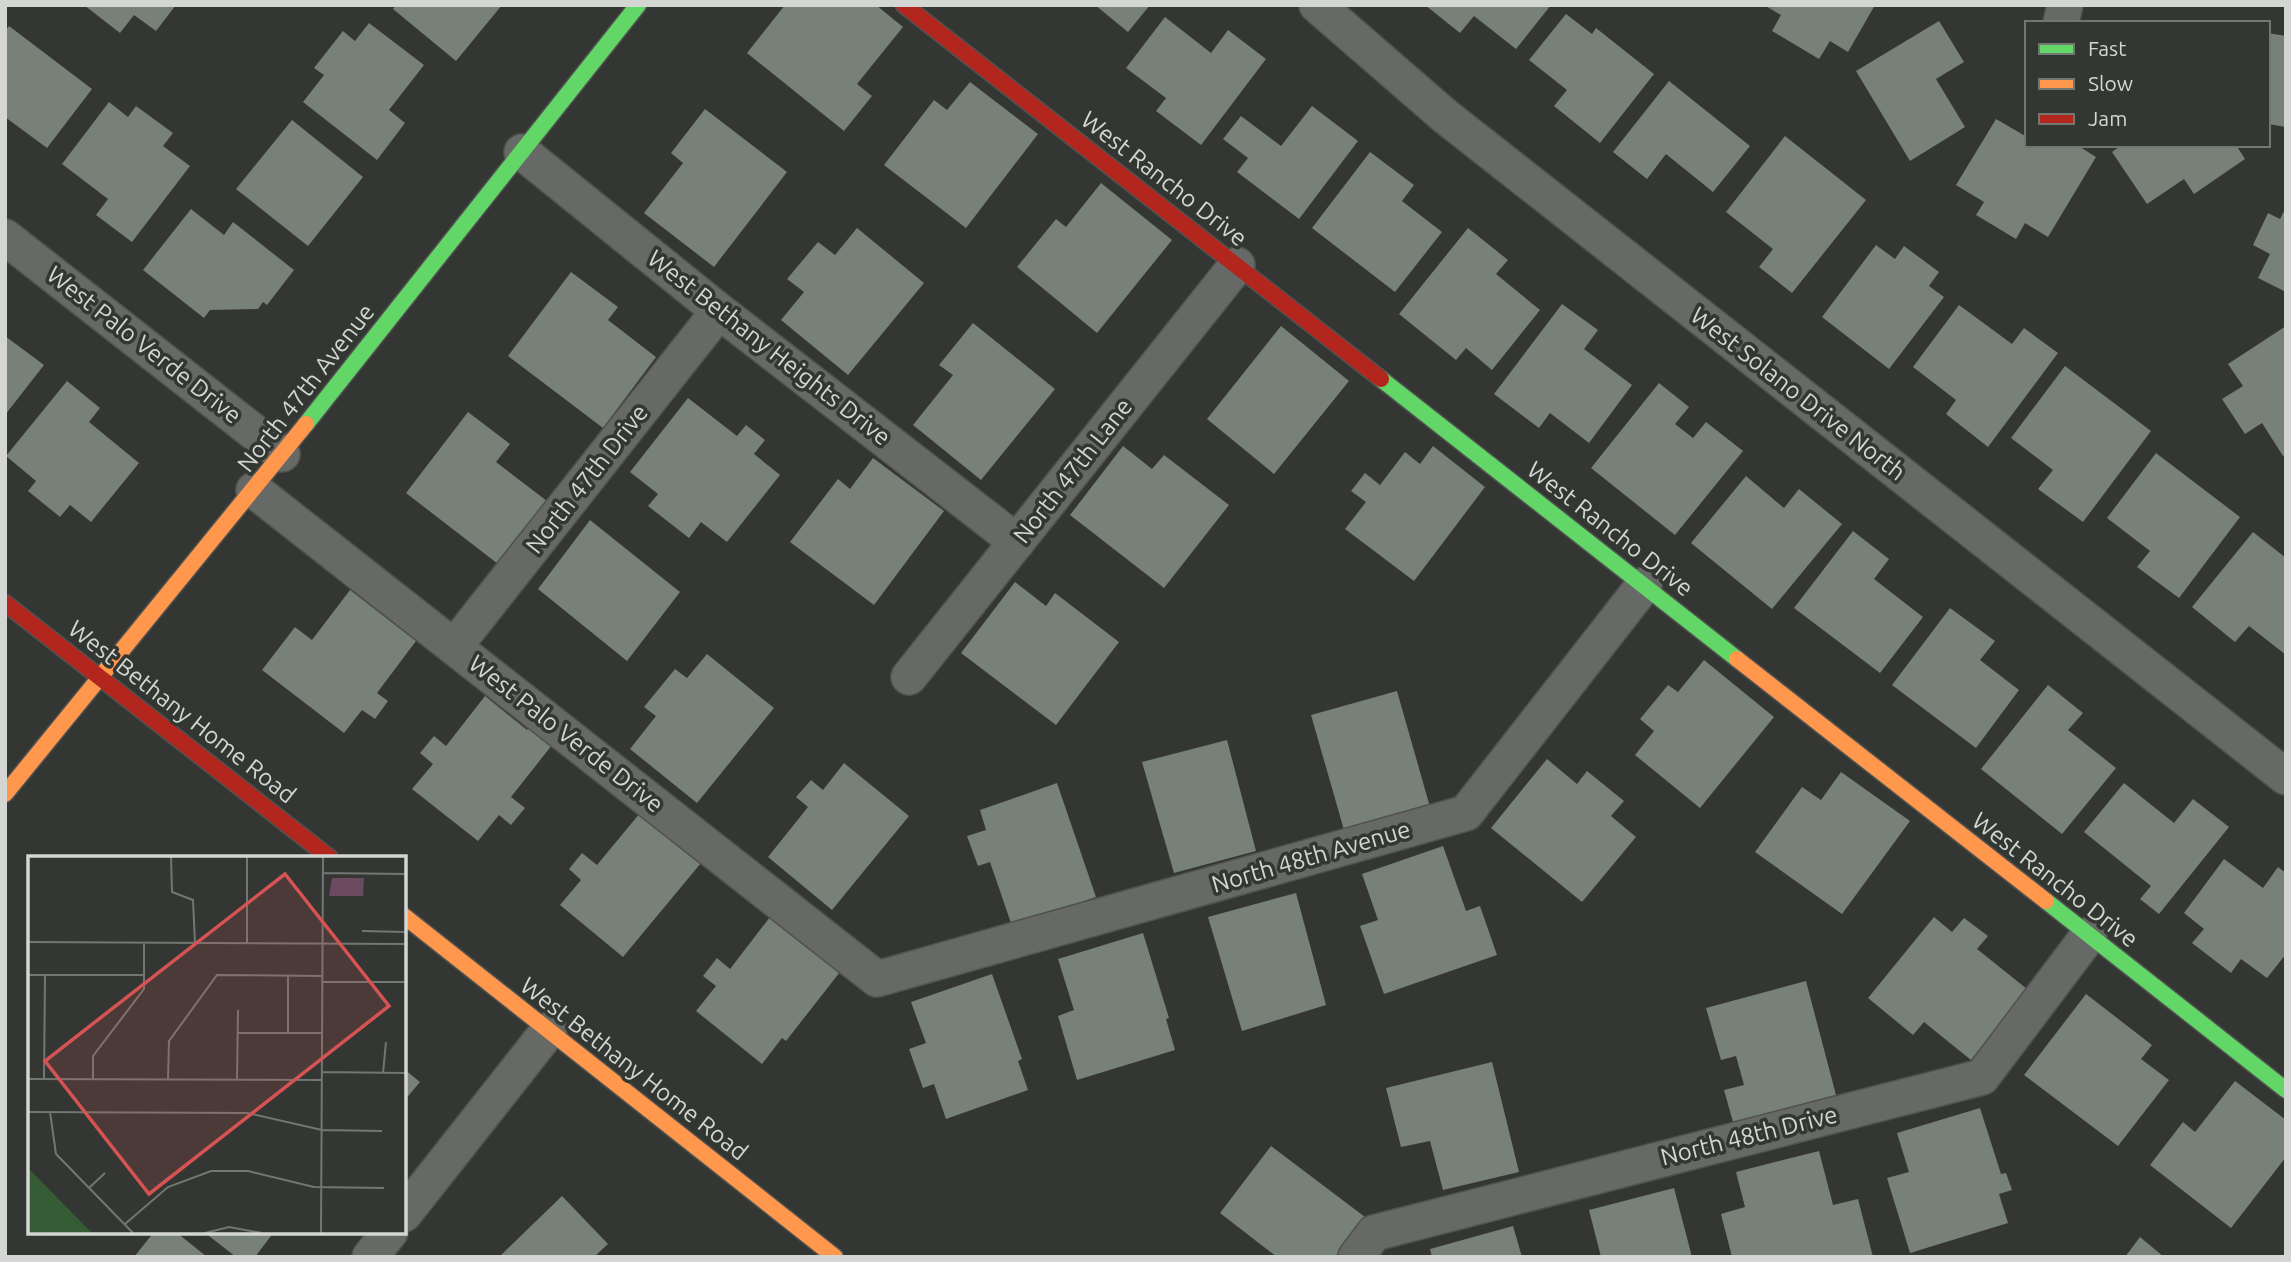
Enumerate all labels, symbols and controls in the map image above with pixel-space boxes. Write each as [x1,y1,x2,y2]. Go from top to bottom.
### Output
legend [2025,21,2270,147]
text: Fast [2088,36,2126,60]
text: Slow [2088,71,2133,95]
street label: West Rancho Drive [1076,106,1252,252]
text: Jam [2088,106,2127,130]
street label: West Bethany Heights Drive [643,245,896,451]
street label: West Palo Verde Drive [42,260,247,429]
street label: North 47th Avenue [232,298,379,477]
street label: West Solano Drive North [1686,302,1911,486]
street label: North 47th Lane [1008,393,1137,548]
street label: North 47th Drive [520,399,653,558]
street label: West Rancho Drive [1522,456,1698,602]
street label: West Bethany Home Road [63,615,301,809]
street label: West Palo Verde Drive [464,649,669,818]
street label: West Rancho Drive [1967,807,2143,953]
street label: North 48th Avenue [1208,815,1413,898]
inset map [28,856,406,1234]
street label: West Bethany Home Road [515,972,753,1166]
street label: North 48th Drive [1658,1100,1840,1171]

